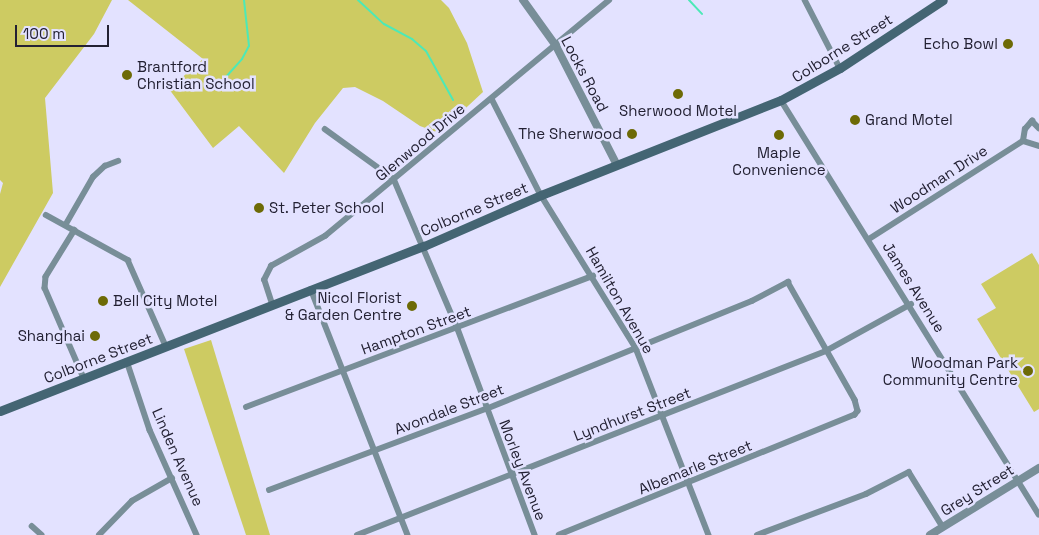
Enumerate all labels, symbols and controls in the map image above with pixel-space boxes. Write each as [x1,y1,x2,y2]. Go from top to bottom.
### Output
street label: Colborne Street [788,10,896,86]
scale bar [18,15,111,47]
text: 100 m [23,24,65,43]
street label: Locks Road [558,33,612,115]
place label: Echo Bowl [924,35,998,53]
marker: Echo Bowl [1002,38,1014,50]
place label: Brantford Christian School [137,57,255,92]
marker: Brantford Christian School [121,69,133,81]
marker: Sherwood Motel [672,88,684,100]
street label: Glenwood Drive [372,99,468,185]
place label: Sherwood Motel [619,102,737,120]
place label: Grand Motel [865,111,953,129]
marker: Grand Motel [849,114,861,126]
place label: The Sherwood [518,125,622,143]
marker: The Sherwood [626,128,638,140]
marker: Maple Convenience [773,129,785,141]
street label: Woodman Drive [887,141,991,217]
place label: Maple Convenience [732,143,826,178]
street label: Colborne Street [418,178,530,240]
place label: St. Peter School [269,199,385,217]
marker: St. Peter School [253,202,265,214]
street label: James Avenue [879,238,949,336]
street label: Hamilton Avenue [582,243,658,357]
place label: Nicol Florist & Garden Centre [285,288,402,323]
place label: Bell City Motel [113,292,217,310]
marker: Bell City Motel [97,295,109,307]
marker: Nicol Florist & Garden Centre [406,300,418,312]
street label: Hampton Street [359,302,473,358]
place label: Shanghai [18,327,85,345]
street label: Colborne Street [41,329,155,387]
marker: Shanghai [89,330,101,342]
place label: Woodman Park Community Centre [883,353,1018,388]
marker: Woodman Park Community Centre [1022,365,1034,377]
street label: Avondale Street [392,380,506,438]
street label: Lyndhurst Street [571,383,693,445]
street label: Linden Avenue [148,405,208,509]
street label: Morley Avenue [496,417,550,523]
street label: Albemarle Street [635,436,755,498]
street label: Grey Street [937,460,1017,520]

